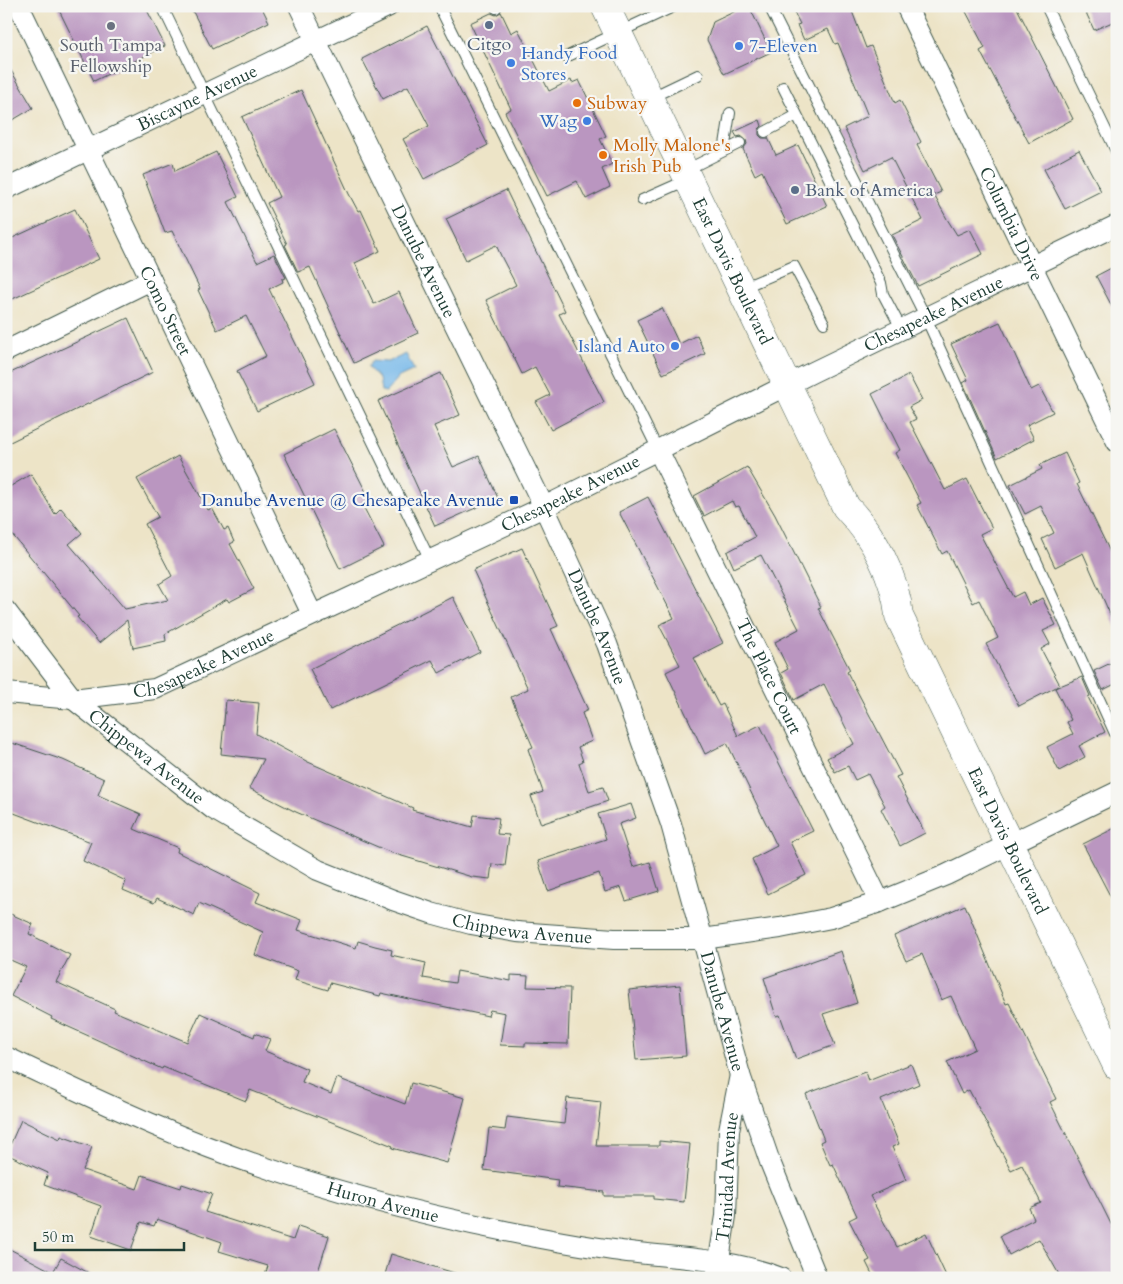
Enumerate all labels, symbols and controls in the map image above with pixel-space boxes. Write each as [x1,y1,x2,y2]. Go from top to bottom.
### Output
marker: Citgo [483,19,495,31]
marker: South Tampa Fellowship [105,20,117,32]
place label: Citgo [467,32,511,57]
place label: South Tampa Fellowship [60,33,163,79]
place label: 7-Eleven [749,34,818,59]
marker: 7-Eleven [733,40,745,52]
place label: Handy Food Stores [521,41,618,87]
marker: Handy Food Stores [505,57,517,69]
street label: Biscayne Avenue [133,59,262,137]
place label: Subway [587,91,648,116]
marker: Subway [571,97,583,109]
place label: Wag [538,109,578,134]
marker: Wag [581,115,593,127]
place label: Molly Malone's Irish Pub [613,133,731,179]
marker: Molly Malone's Irish Pub [597,149,609,161]
street label: Columbia Drive [973,163,1049,285]
place label: Bank of America [805,178,934,203]
marker: Bank of America [789,184,801,196]
street label: East Davis Boulevard [686,193,778,349]
street label: Danube Avenue [385,200,462,322]
street label: Como Street [133,262,198,360]
street label: Chesapeake Avenue [860,270,1008,359]
place label: Island Auto [578,334,665,359]
marker: Island Auto [669,340,681,352]
street label: Chesapeake Avenue [497,449,644,538]
place label: Danube Avenue @ Chesapeake Avenue [201,488,504,513]
marker: Danube Avenue @ Chesapeake Avenue [508,494,520,506]
street label: Danube Avenue [561,565,632,688]
street label: The Place Court [730,614,808,739]
street label: Chesapeake Avenue [132,623,279,705]
street label: Chippewa Avenue [83,704,210,811]
street label: East Davis Boulevard [961,763,1054,919]
street label: Chippewa Avenue [449,907,593,950]
street label: Danube Avenue [694,949,751,1075]
street label: Trinidad Avenue [710,1110,745,1244]
street label: Huron Avenue [324,1176,442,1229]
scale bar [35,1219,184,1251]
text: 50 m [42,1227,74,1247]

